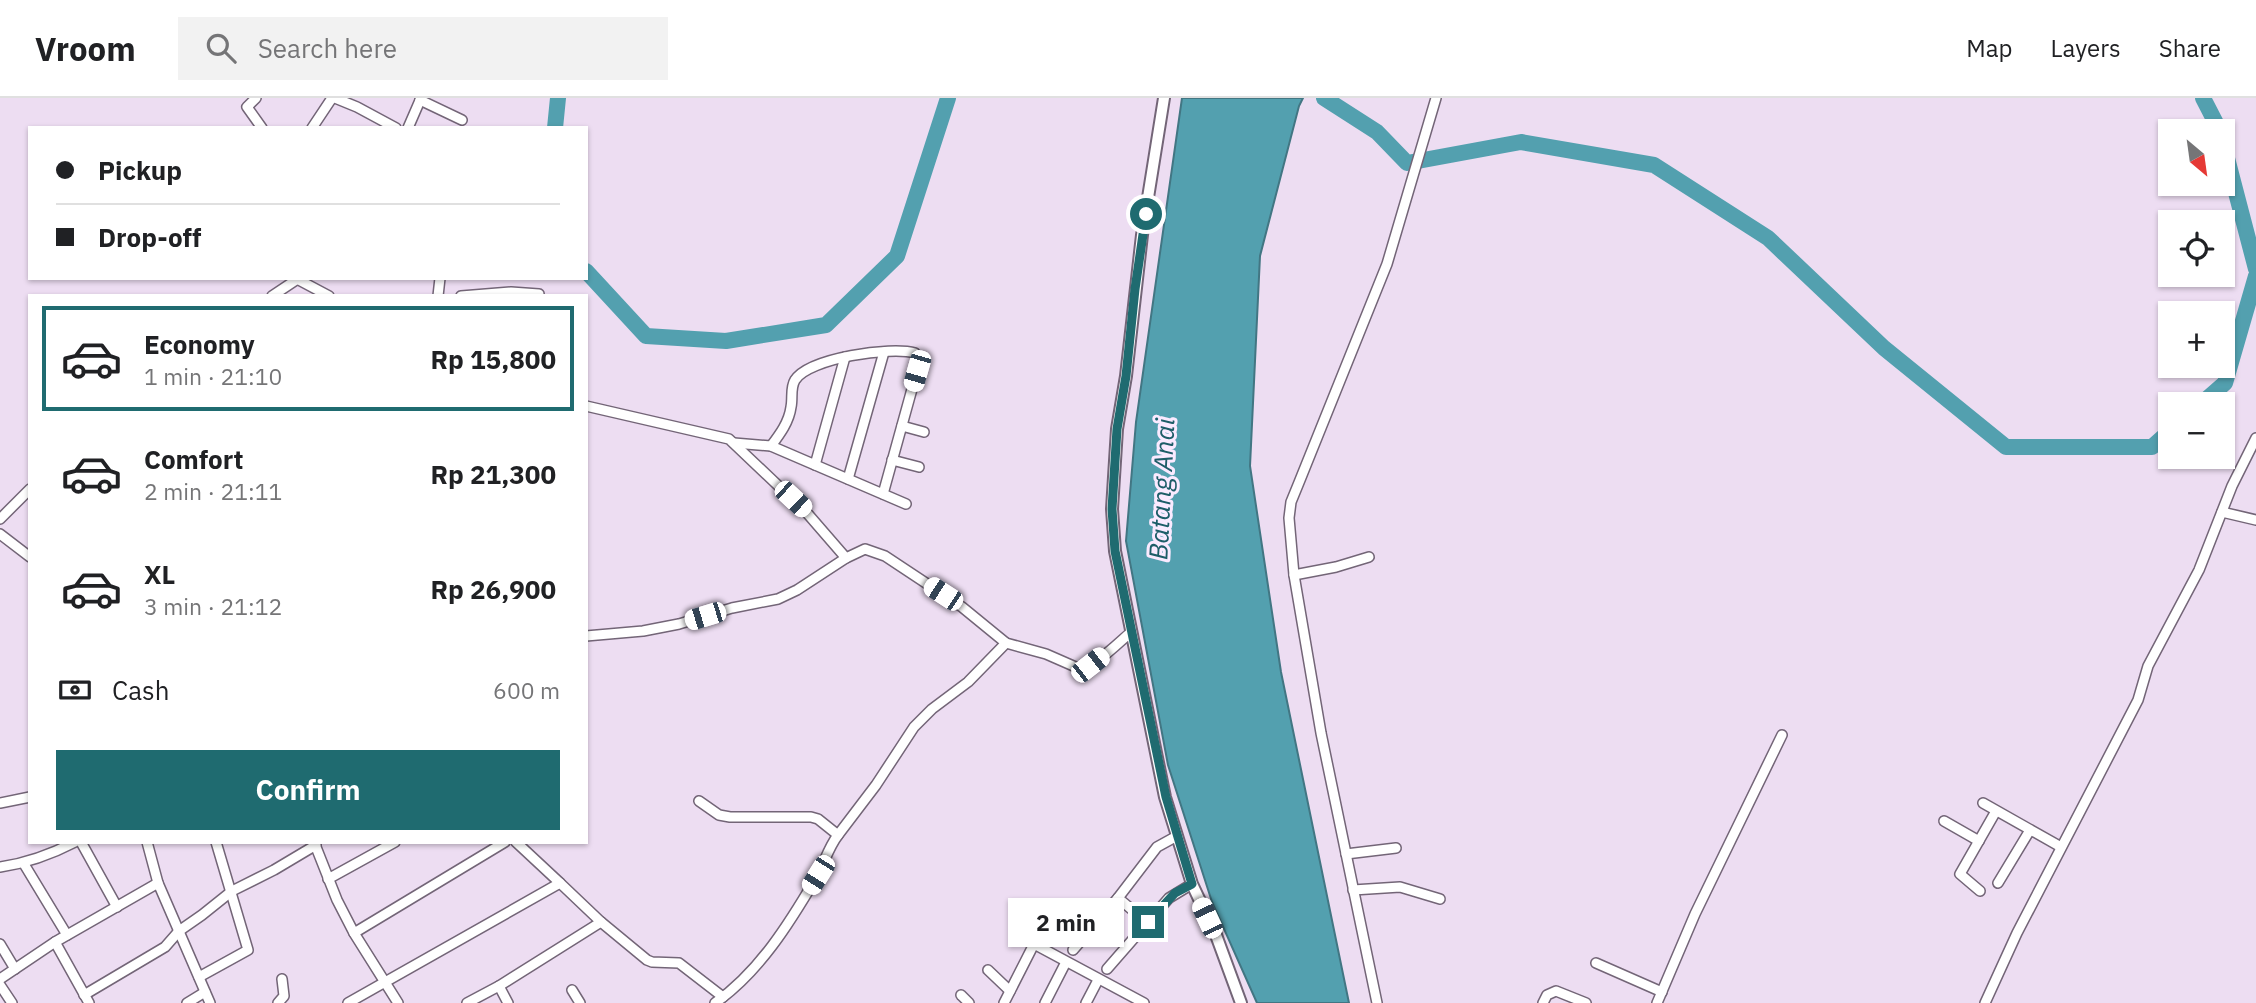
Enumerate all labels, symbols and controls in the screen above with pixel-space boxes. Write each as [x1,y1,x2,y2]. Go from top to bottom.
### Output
search box [178,17,668,80]
text: Vroom [35,27,136,70]
icon: search [202,29,240,67]
text: Search here [258,31,397,65]
text: Map [1966,32,2013,64]
text: Layers [2051,32,2121,64]
text: Share [2159,32,2221,64]
north arrow [2158,119,2235,196]
map controls [2158,119,2235,469]
text: Pickup [98,153,182,187]
route start [1130,198,1162,230]
button: locate [2158,210,2235,287]
text: Drop-off [98,220,201,254]
button: + [2158,301,2235,378]
icon: car [60,327,123,390]
text: Economy [144,327,255,361]
text: Rp 15,800 [430,342,556,376]
car [902,348,933,394]
text: 1 min · 21:10 [144,361,282,391]
button: − [2158,392,2235,469]
water label: Batang Anai [1140,417,1182,561]
icon: car [60,442,123,505]
text: Comfort [144,442,243,476]
text: Rp 21,300 [430,457,556,491]
text: 2 min · 21:11 [144,476,282,506]
car [771,477,816,521]
icon: car [60,557,123,620]
text: XL [144,557,175,591]
text: Rp 26,900 [430,572,556,606]
car [920,574,967,614]
text: 3 min · 21:12 [144,591,282,621]
car [682,600,729,632]
car [1067,644,1114,686]
icon: cash [56,671,94,709]
text: Cash [112,673,169,707]
text: 600 m [493,675,560,705]
button: Confirm [56,750,560,830]
car [798,852,839,898]
car [1189,895,1226,941]
callout: 2 min [1008,898,1124,946]
route end [1132,906,1164,938]
text: 2 min [1036,907,1096,937]

